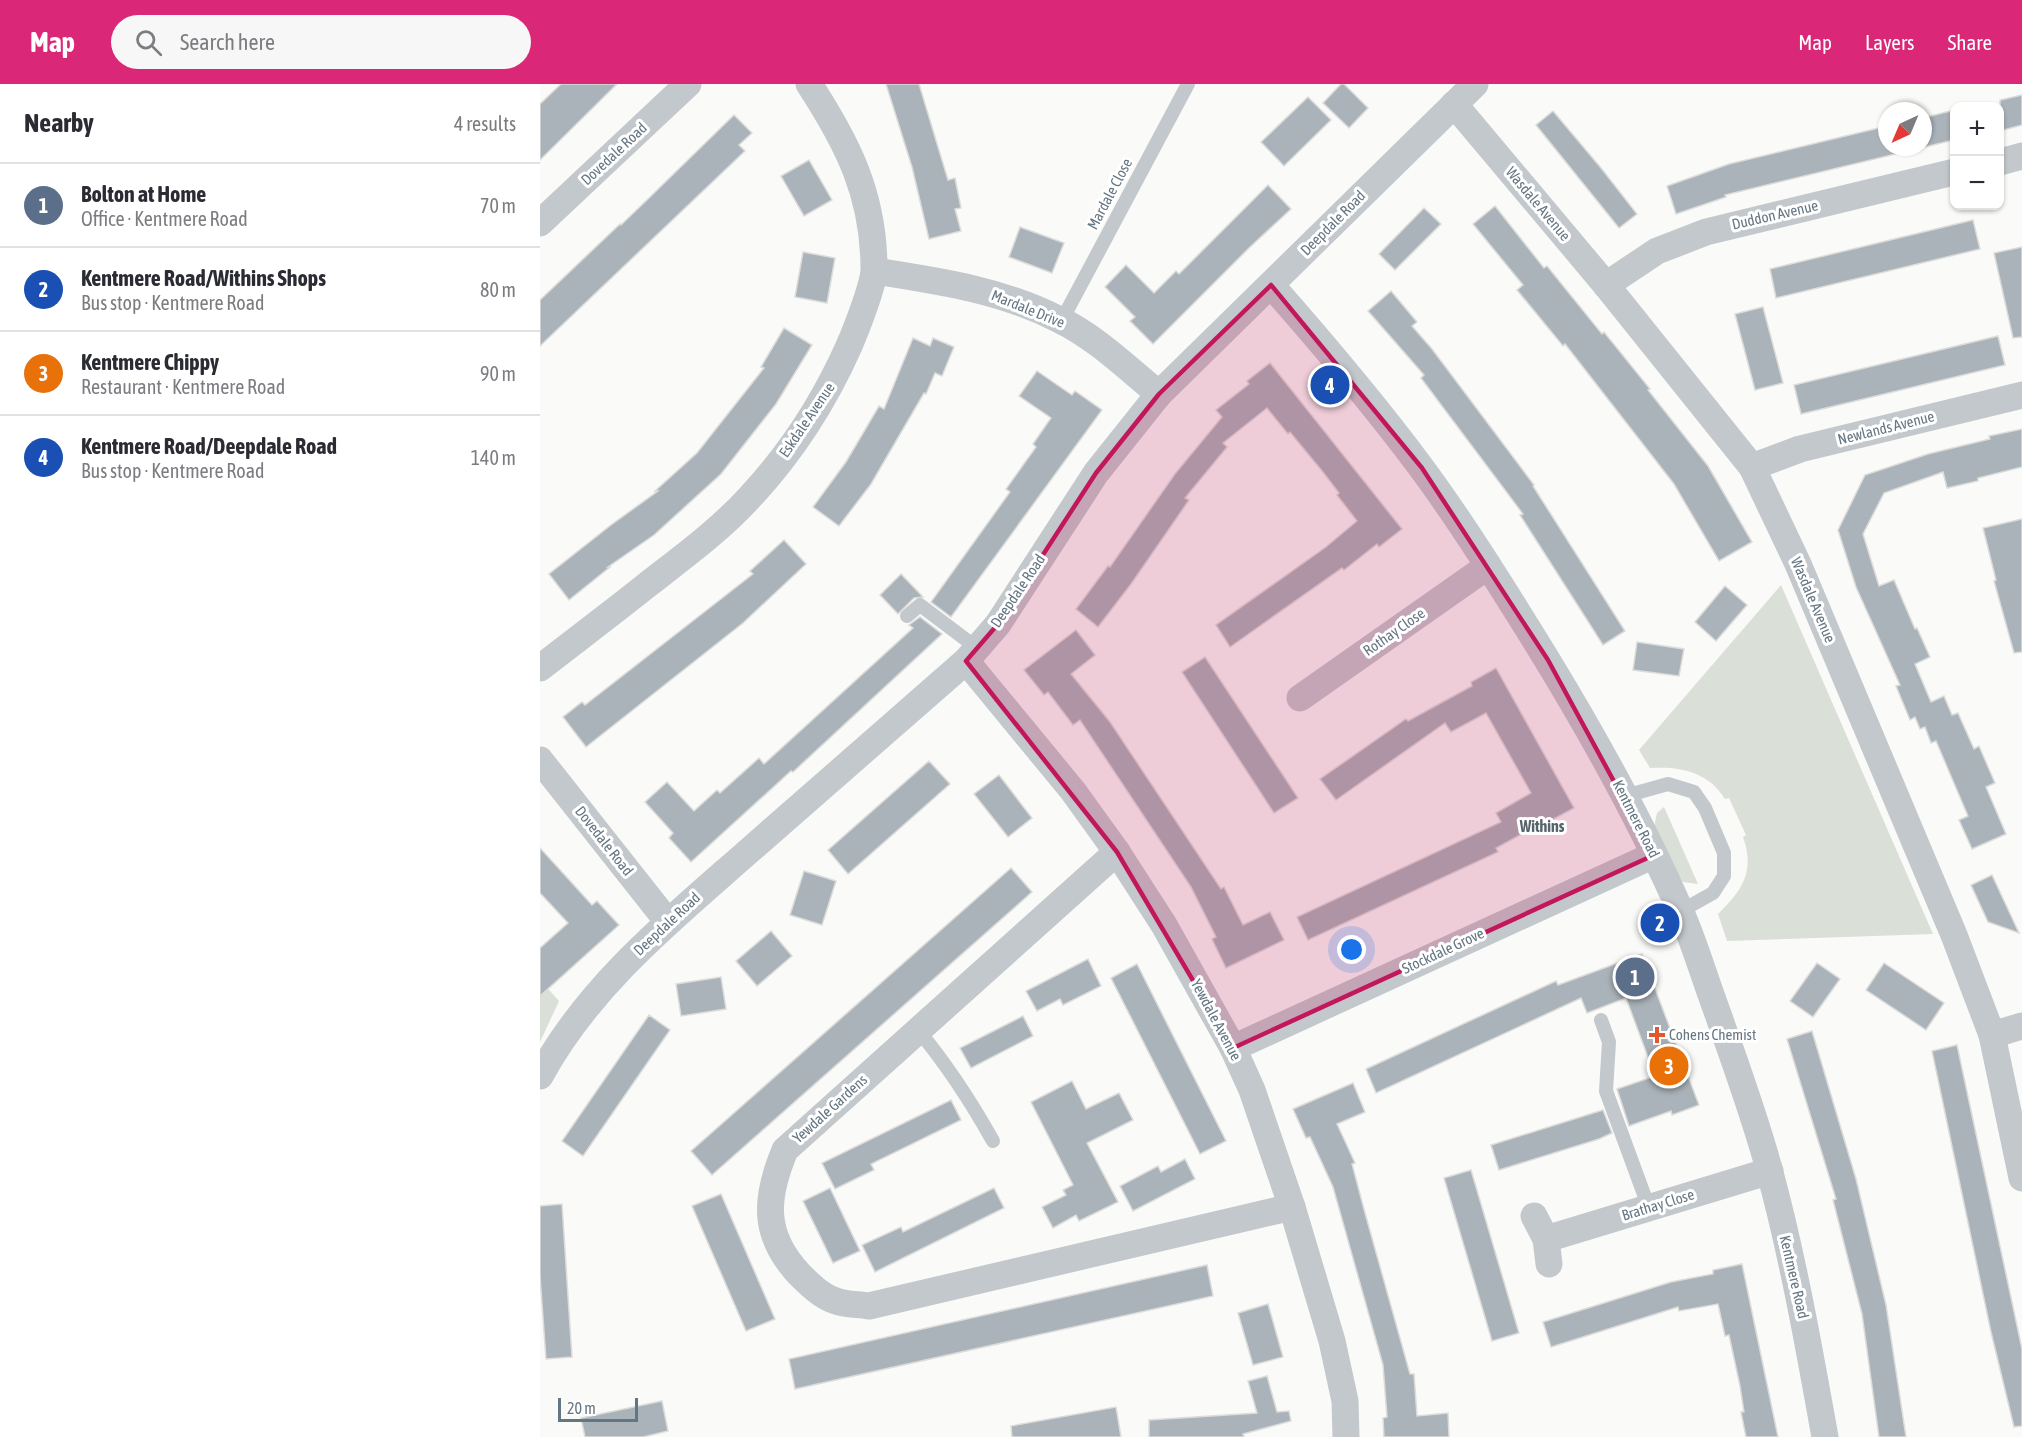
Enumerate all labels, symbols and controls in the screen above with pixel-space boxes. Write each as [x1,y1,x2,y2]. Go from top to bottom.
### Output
search box [111,15,531,69]
text: Map [30,26,75,58]
icon: search [132,26,165,59]
text: Search here [180,29,275,55]
text: Map [1798,30,1832,54]
text: Layers [1865,30,1915,54]
text: Share [1948,30,1992,54]
north arrow [1878,102,1932,156]
map controls [1950,102,2004,210]
button: + [1950,102,2004,156]
text: Nearby [24,108,94,138]
text: 4 results [454,112,516,135]
street label: Dovedale Road [577,119,650,188]
street label: Mardale Close [1084,155,1135,232]
button: − [1950,156,2004,210]
street label: Wasdale Avenue [1503,163,1574,244]
text: Bolton at Home [81,181,206,207]
street label: Deepdale Road [1297,187,1369,259]
text: 1 [39,194,48,217]
text: 70 m [480,194,516,217]
street label: Duddon Avenue [1730,196,1820,233]
text: Office · Kentmere Road [81,207,248,230]
text: Kentmere Road/Withins Shops [81,265,326,291]
text: 2 [39,278,48,301]
text: 80 m [480,278,516,301]
street label: Mardale Drive [989,286,1067,331]
text: Bus stop · Kentmere Road [81,291,265,314]
text: Kentmere Chippy [81,349,219,375]
text: 3 [39,362,48,385]
text: 90 m [480,362,516,385]
pin: 4 [1310,362,1350,408]
text: Restaurant · Kentmere Road [81,375,285,398]
street label: Eskdale Avenue [775,379,838,460]
street label: Newlands Avenue [1836,407,1936,448]
text: Kentmere Road/Deepdale Road [81,433,337,459]
text: 4 [39,446,48,469]
text: 140 m [471,446,516,469]
text: Bus stop · Kentmere Road [81,459,265,482]
street label: Deepdale Road [987,551,1048,630]
street label: Wasdale Avenue [1788,555,1839,645]
street label: Rothay Close [1360,604,1428,659]
street label: Kentmere Road [1610,777,1663,860]
street label: Dovedale Road [572,803,637,879]
district label: Withins [1519,817,1565,835]
street label: Deepdale Road [630,889,703,959]
pin: 2 [1640,900,1680,946]
street label: Stockdale Grove [1399,924,1487,977]
your location [1337,935,1366,964]
pin: 1 [1616,954,1654,1000]
street label: Yewdale Avenue [1188,976,1245,1063]
place label: Cohens Chemist [1669,1026,1756,1043]
marker: Cohens Chemist [1650,1028,1664,1042]
pin: 3 [1650,1044,1688,1088]
street label: Yewdale Gardens [789,1071,870,1146]
street label: Brathay Close [1620,1185,1696,1224]
street label: Kentmere Road [1777,1234,1812,1320]
scale bar [558,1395,638,1422]
text: 20 m [567,1399,596,1417]

